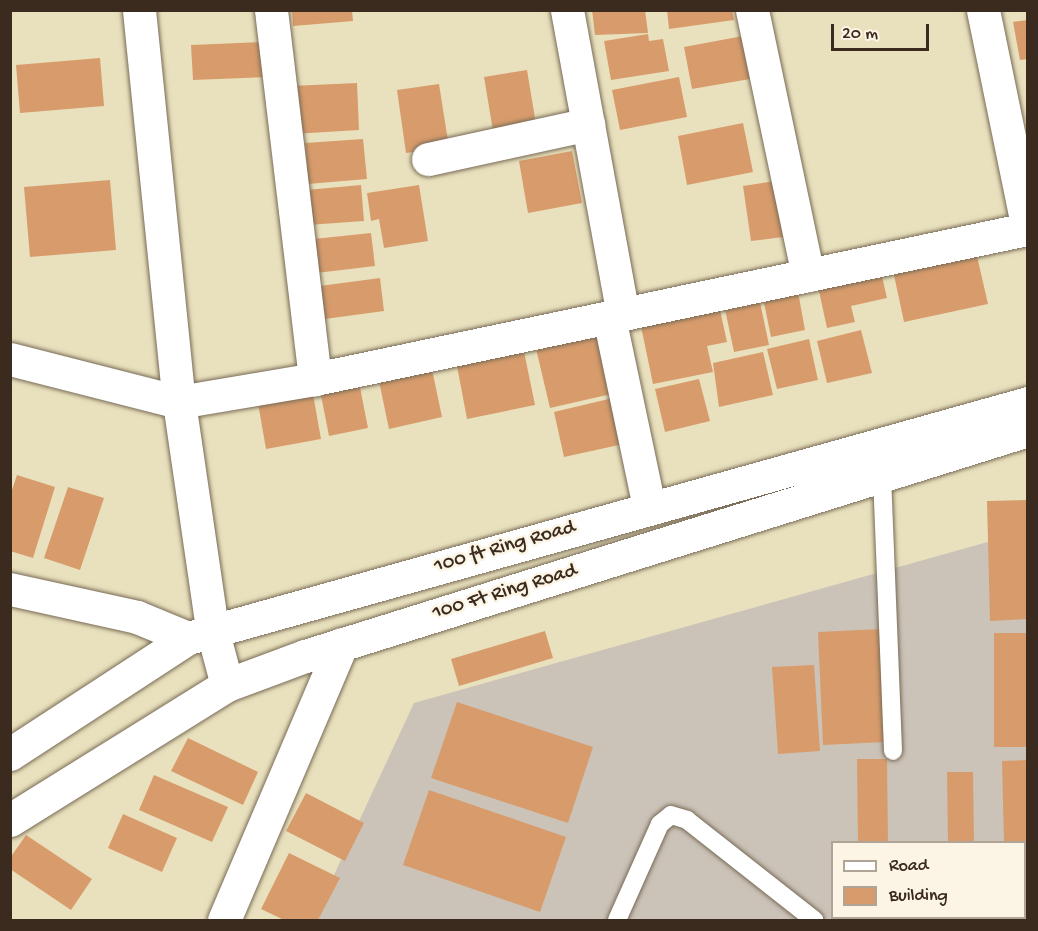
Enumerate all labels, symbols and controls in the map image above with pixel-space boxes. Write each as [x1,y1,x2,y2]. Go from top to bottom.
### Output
scale bar [834,12,932,50]
text: 20 m [842,24,878,45]
street label: 100 ft Ring Road [432,516,578,580]
street label: 100 Ft Ring Road [430,559,580,627]
legend [831,841,1026,919]
text: Road [889,856,928,877]
text: Building [889,886,948,907]

